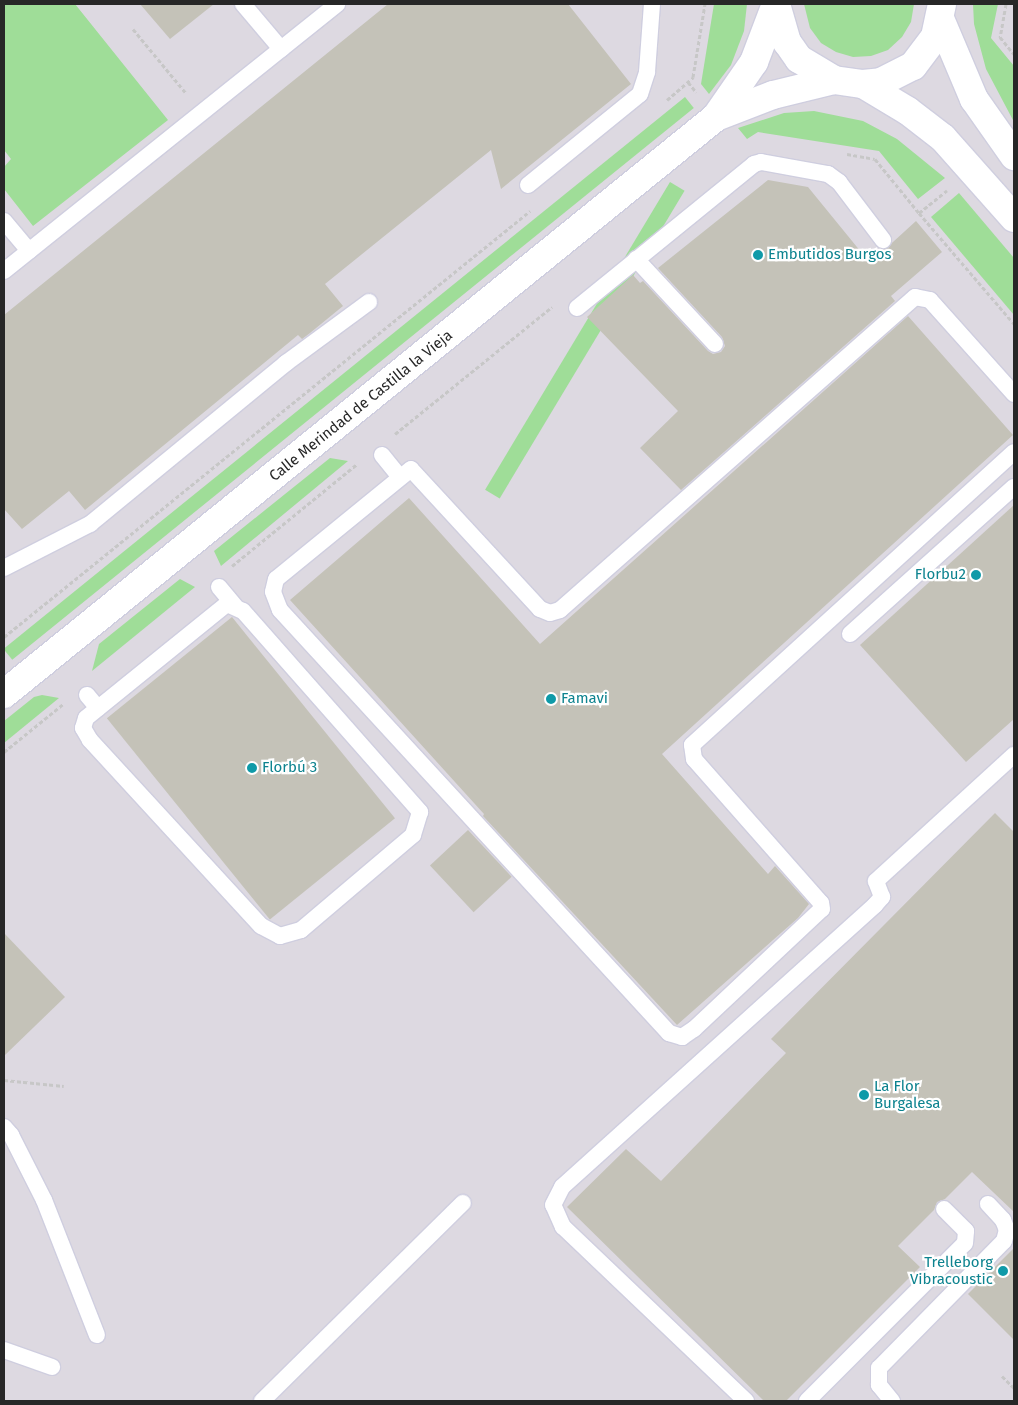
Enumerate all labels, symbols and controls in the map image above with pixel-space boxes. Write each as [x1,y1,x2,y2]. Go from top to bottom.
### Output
place label: Embutidos Burgos [768,246,891,264]
marker: Embutidos Burgos [752,249,764,261]
street label: Calle Merindad de Castilla la Vieja [266,327,456,485]
place label: Florbu2 [915,566,966,584]
marker: Florbu2 [970,569,982,581]
place label: Famavi [561,690,608,708]
marker: Famavi [545,693,557,705]
place label: Florbú 3 [262,759,317,777]
marker: Florbú 3 [246,762,258,774]
place label: La Flor Burgalesa [874,1077,940,1112]
marker: La Flor Burgalesa [858,1089,870,1101]
place label: Trelleborg Vibracoustic [910,1253,993,1288]
marker: Trelleborg Vibracoustic [997,1265,1009,1277]

